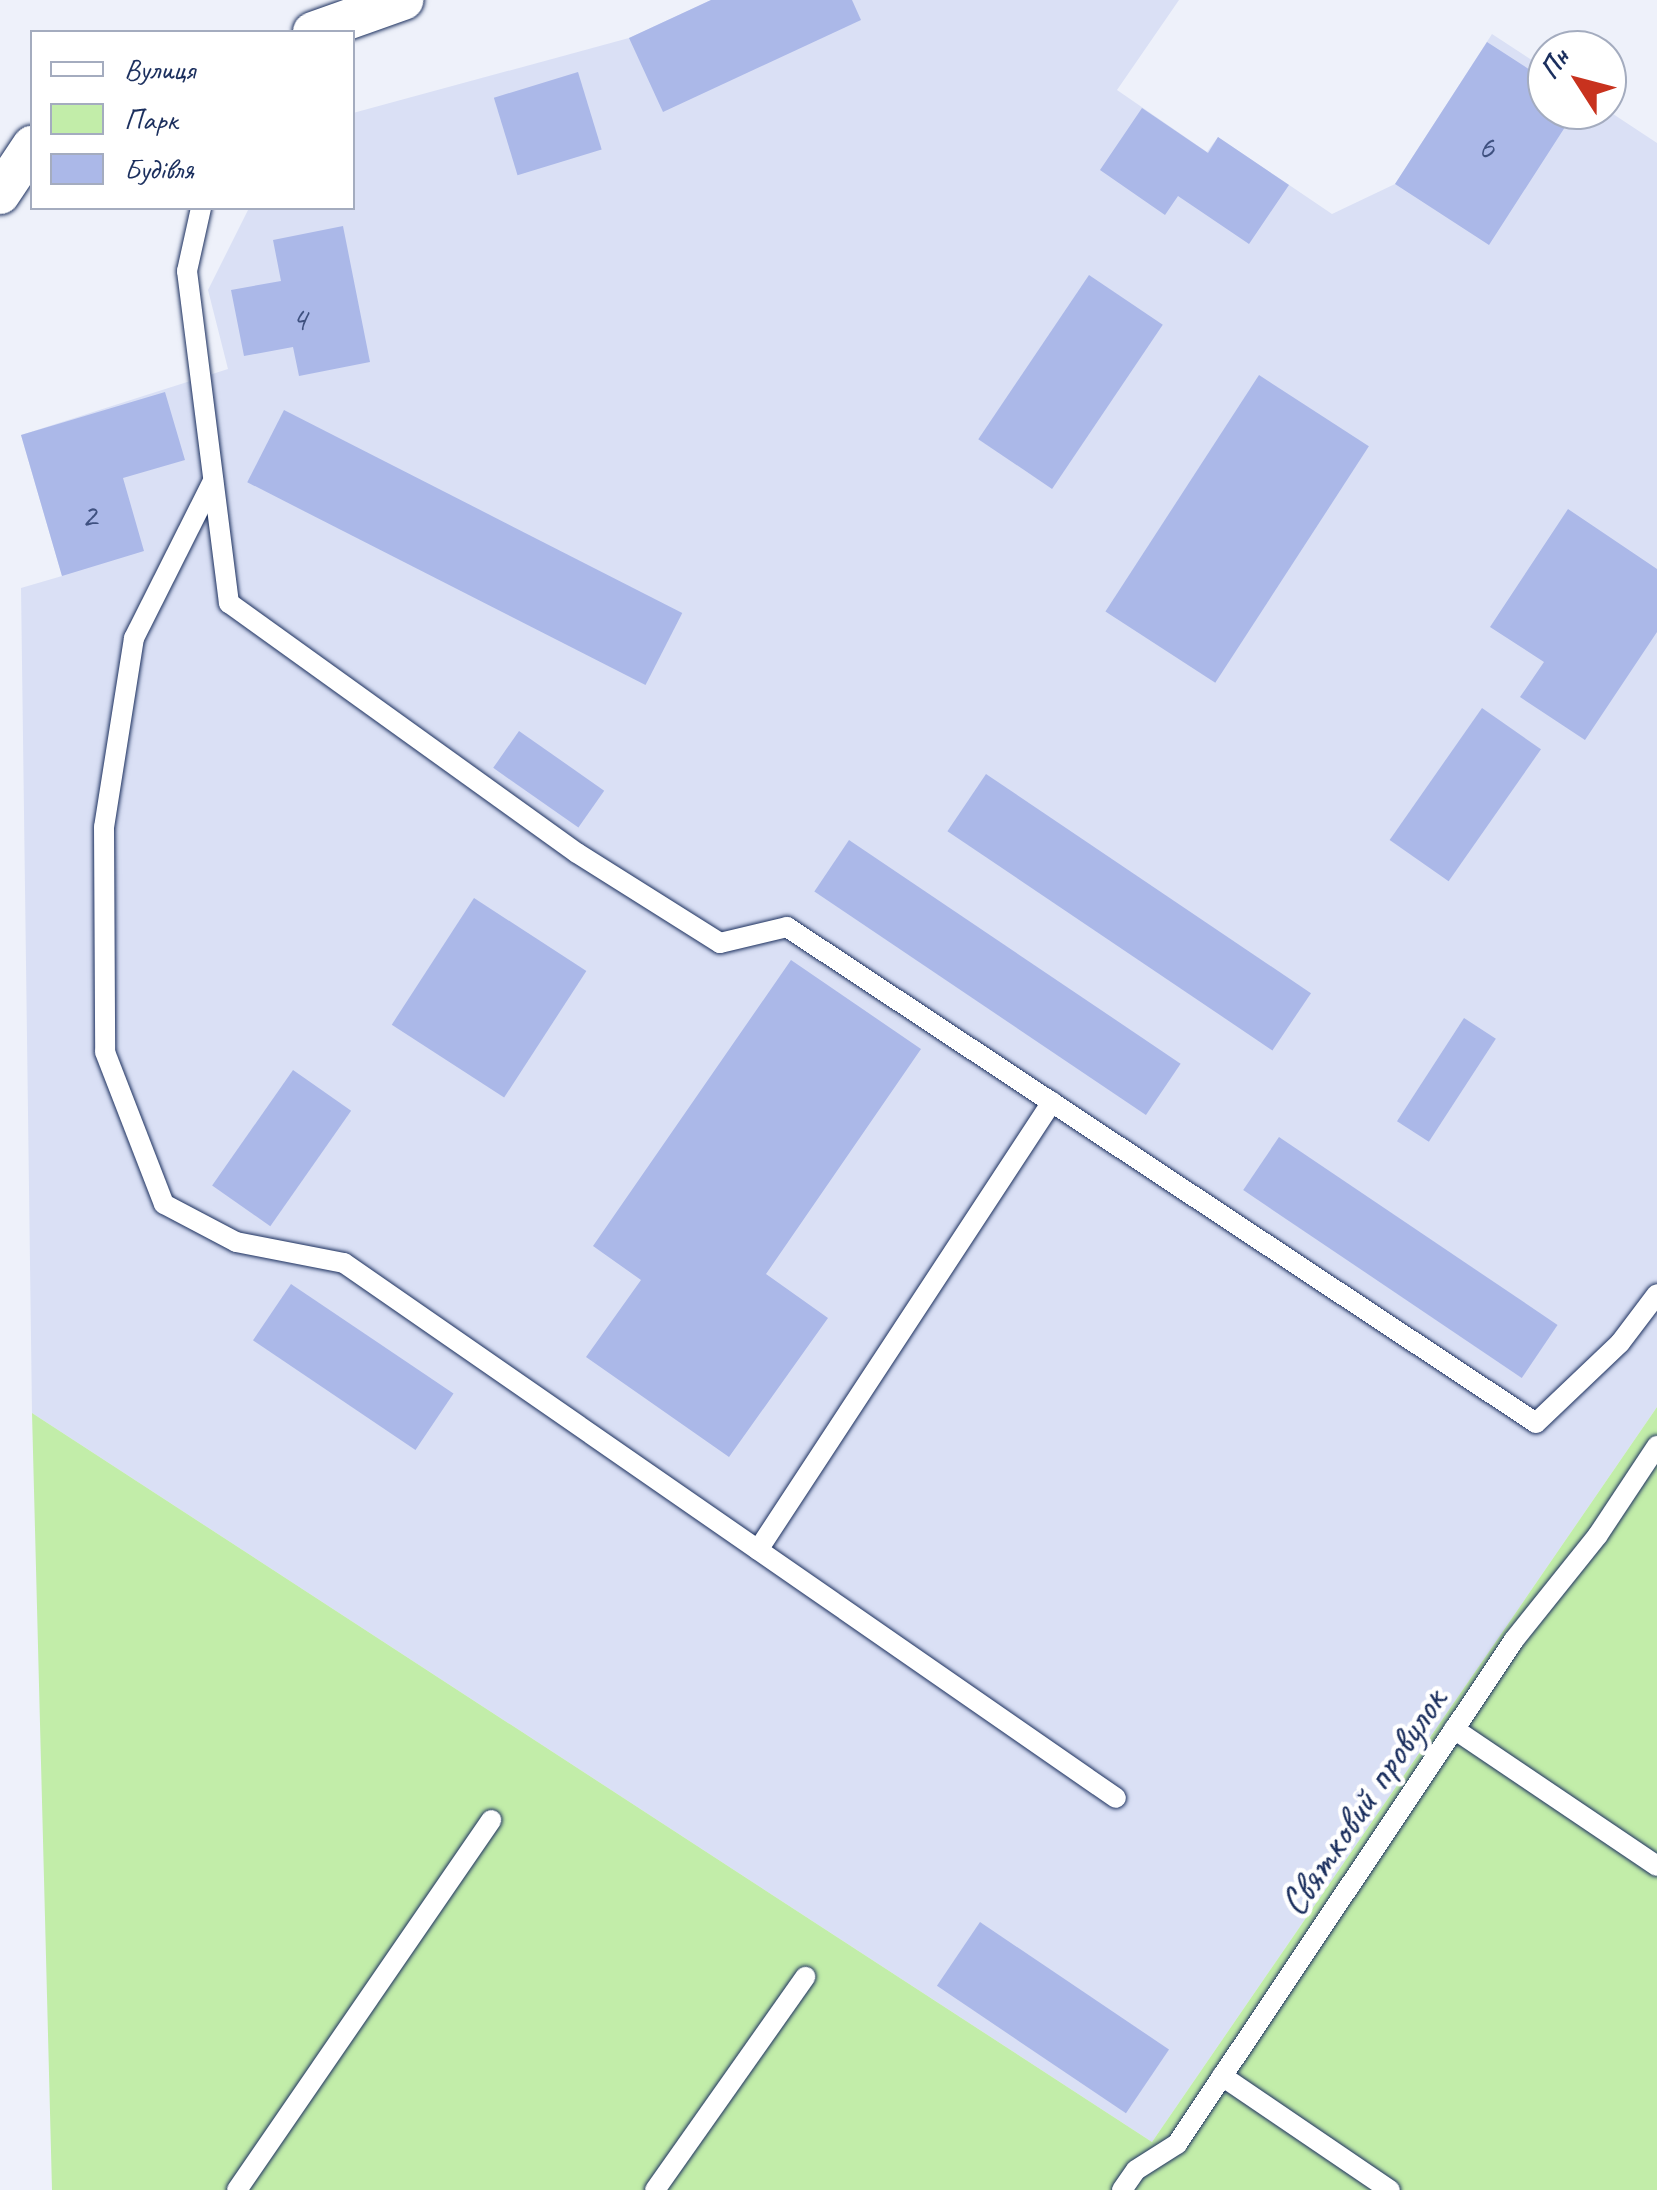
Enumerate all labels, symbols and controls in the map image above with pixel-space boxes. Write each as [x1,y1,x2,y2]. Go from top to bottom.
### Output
legend [30,30,355,210]
north arrow [1527,30,1627,130]
text: Пн [1531,41,1577,85]
text: Вулиця [124,50,195,88]
text: Парк [124,100,178,138]
house number: 6 [1478,126,1494,168]
text: Будівля [124,150,194,188]
house number: 4 [291,298,307,340]
house number: 2 [81,494,97,536]
street label: Святковий провулок [1269,1679,1457,1925]

